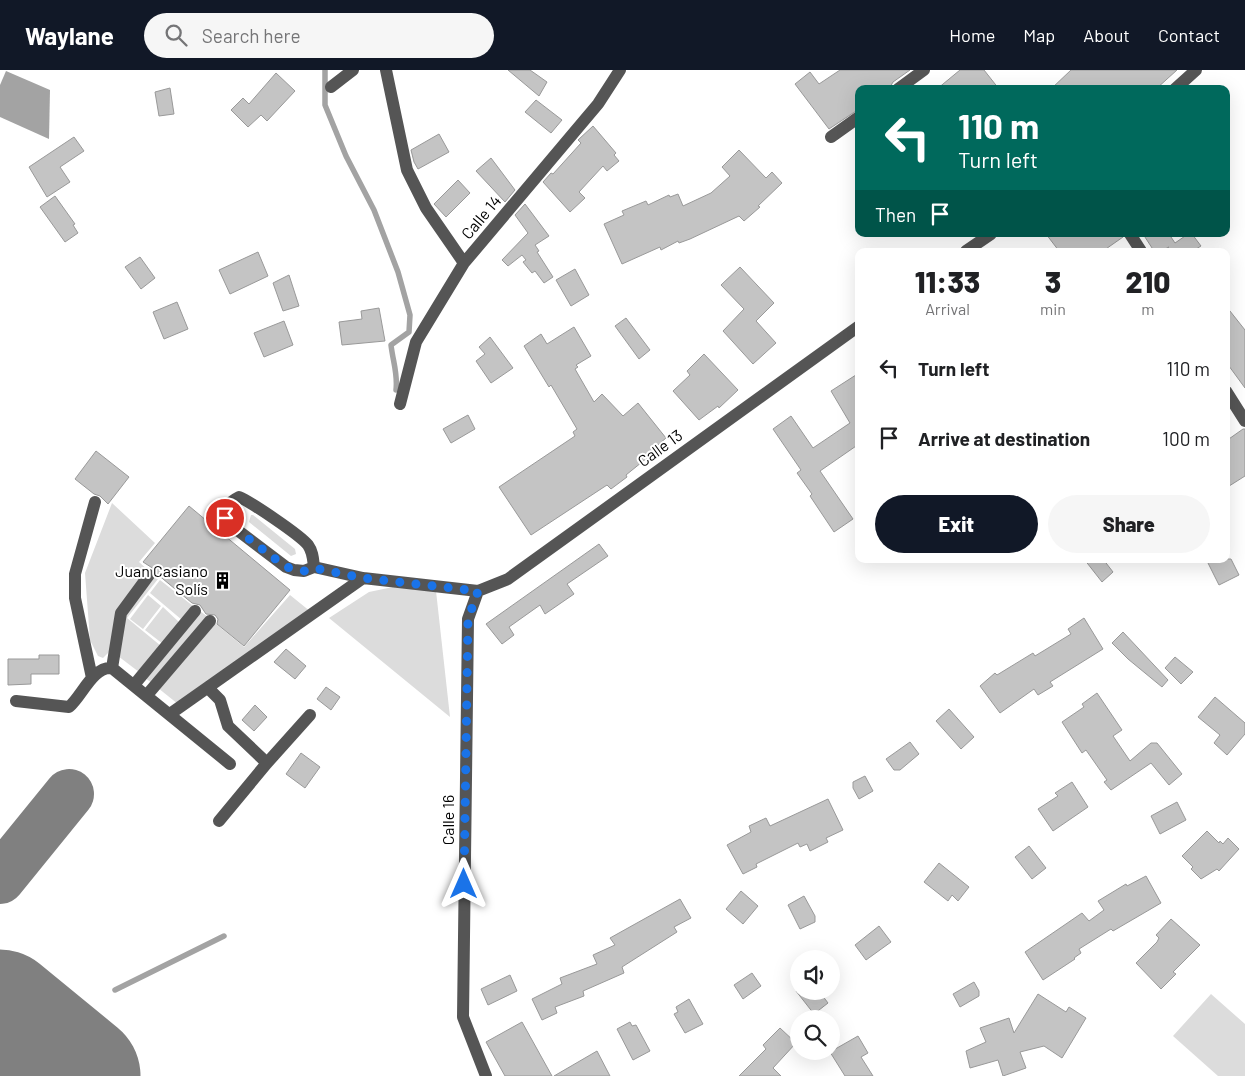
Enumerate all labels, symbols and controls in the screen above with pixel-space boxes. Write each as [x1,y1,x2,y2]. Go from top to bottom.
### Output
search box [144,13,494,58]
text: Waylane [25,21,114,50]
icon: search [162,21,190,49]
text: Search here [202,24,301,47]
text: Home [949,24,995,46]
text: Map [1023,24,1055,46]
text: About [1083,24,1130,46]
text: Contact [1158,24,1220,46]
text: 110 m [958,104,1039,146]
icon: left [875,105,940,170]
text: Turn left [958,146,1038,172]
street label: Calle 14 [457,191,504,242]
icon: arrive [926,200,954,228]
text: Then [875,203,916,226]
text: 11:33 [915,263,980,299]
text: 3 [1045,263,1061,299]
text: 210 [1126,263,1170,299]
text: Arrival [925,299,970,318]
text: min [1040,299,1066,318]
text: m [1141,299,1155,318]
icon: left [875,354,903,382]
text: Turn left [918,357,989,380]
text: 110 m [1166,357,1210,380]
icon: arrive [875,424,903,452]
street label: Calle 13 [634,425,686,470]
text: Arrive at destination [918,427,1090,450]
text: 100 m [1162,427,1210,450]
button: Exit [875,495,1038,553]
button: Share [1048,495,1210,553]
pin [204,497,246,539]
icon: arrive [211,504,239,532]
place label: Juan Casiano Solís [115,561,208,598]
building icon: Juan Casiano Solís [212,570,232,590]
street label: Calle 16 [438,795,457,845]
position arrow [437,857,489,909]
map controls [790,950,840,1060]
button: sound [790,950,840,1000]
button: search [790,1010,840,1060]

